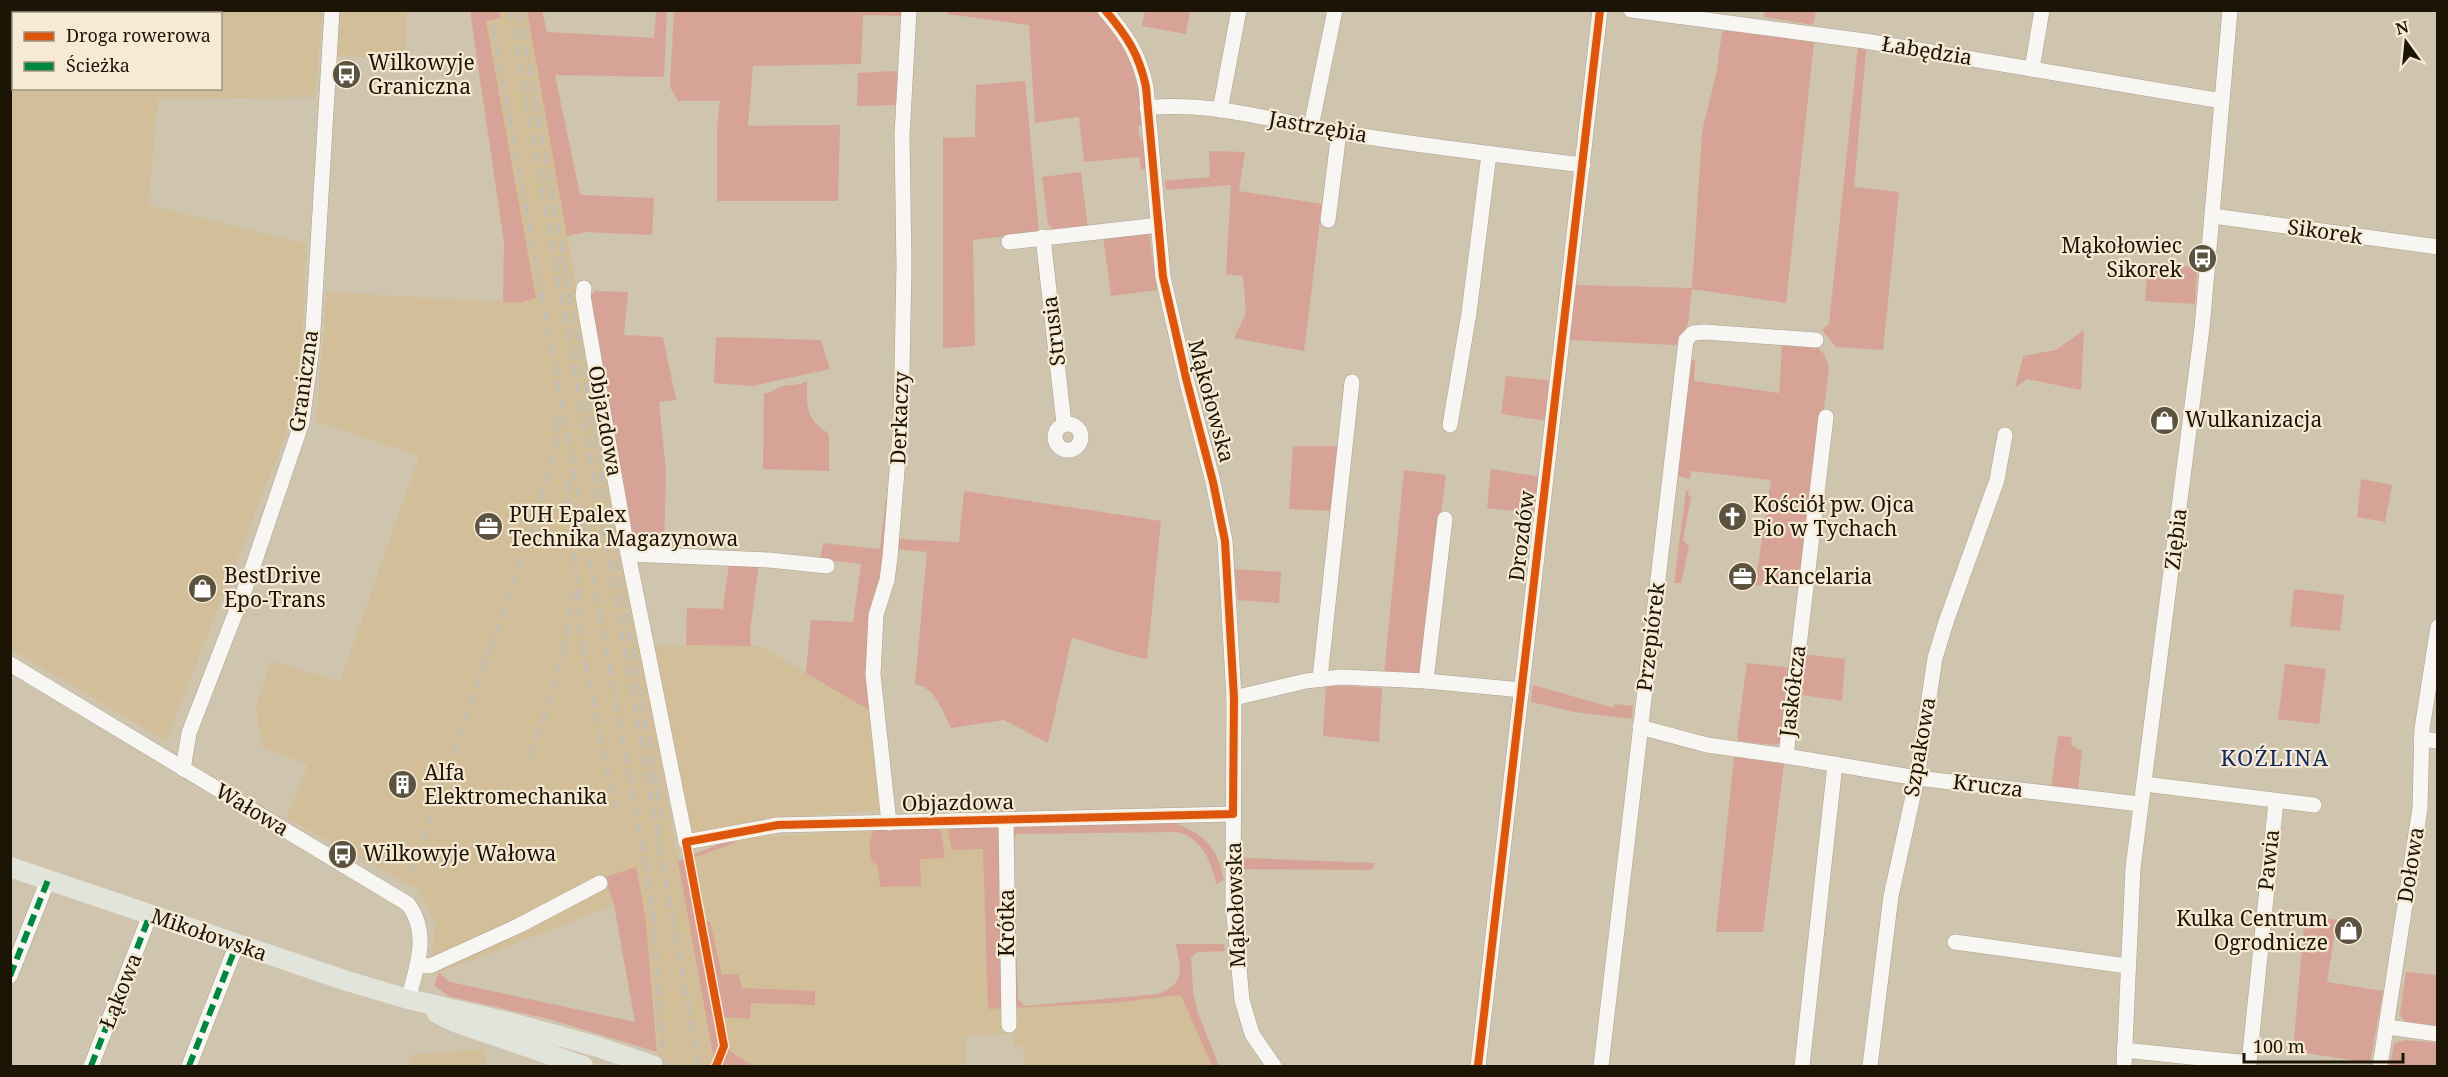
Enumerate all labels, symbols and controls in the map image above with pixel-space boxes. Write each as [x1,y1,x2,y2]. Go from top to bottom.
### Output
legend [12,12,222,90]
north arrow [2376,12,2436,72]
text: N [2393,15,2411,40]
text: Droga rowerowa [66,23,211,47]
street label: Łabędzia [1880,29,1974,71]
place label: Wilkowyje Graniczna [368,48,475,100]
text: Ścieżka [66,53,130,77]
bus stop icon: Wilkowyje Graniczna [331,59,363,91]
street label: Jastrzębia [1266,103,1370,148]
street label: Sikorek [2286,212,2365,250]
place label: Mąkołowiec Sikorek [2061,231,2183,283]
bus stop icon: Mąkołowiec Sikorek [2187,242,2219,274]
street label: Strusia [1035,295,1071,368]
street label: Graniczna [282,328,324,434]
street label: Mąkołowska [1182,336,1242,465]
street label: Objazdowa [582,363,630,479]
street label: Derkaczy [883,371,915,465]
shop icon: Wulkanizacja [2148,404,2180,436]
place label: Wulkanizacja [2185,405,2322,433]
street label: Drozdów [1502,488,1541,583]
place label: Kościół pw. Ojca Pio w Tychach [1753,490,1915,542]
place label: PUH Epalex Technika Magazynowa [509,500,738,552]
church icon: Kościół pw. Ojca Pio w Tychach [1716,501,1748,533]
street label: Ziębia [2157,506,2193,571]
office icon: PUH Epalex Technika Magazynowa [472,511,504,543]
place label: BestDrive Epo-Trans [224,561,326,613]
office icon: Kancelaria [1727,561,1759,593]
place label: Kancelaria [1764,562,1872,590]
shop icon: BestDrive Epo-Trans [187,572,219,604]
street label: Przepiórek [1629,580,1671,693]
street label: Jaskółcza [1772,643,1812,739]
street label: Szpakowa [1896,695,1942,799]
district label: KOŹLINA [2221,742,2329,772]
place label: Alfa Elektromechanika [424,758,607,810]
street label: Krucza [1951,767,2025,803]
building icon: Alfa Elektromechanika [387,769,419,801]
street label: Wałowa [211,776,295,842]
street label: Objazdowa [902,787,1014,817]
street label: Dołowa [2390,825,2430,905]
street label: Pawia [2251,828,2285,892]
bus stop icon: Wilkowyje Wałowa [326,838,358,870]
place label: Wilkowyje Wałowa [363,839,556,867]
street label: Mąkołowska [1219,842,1251,969]
street label: Krótka [992,889,1020,957]
street label: Mikołowska [148,901,271,967]
place label: Kulka Centrum Ogrodnicze [2176,904,2328,956]
shop icon: Kulka Centrum Ogrodnicze [2333,915,2365,947]
street label: Łąkowa [92,949,148,1032]
scale bar [2244,1026,2403,1064]
text: 100 m [2253,1034,2305,1058]

